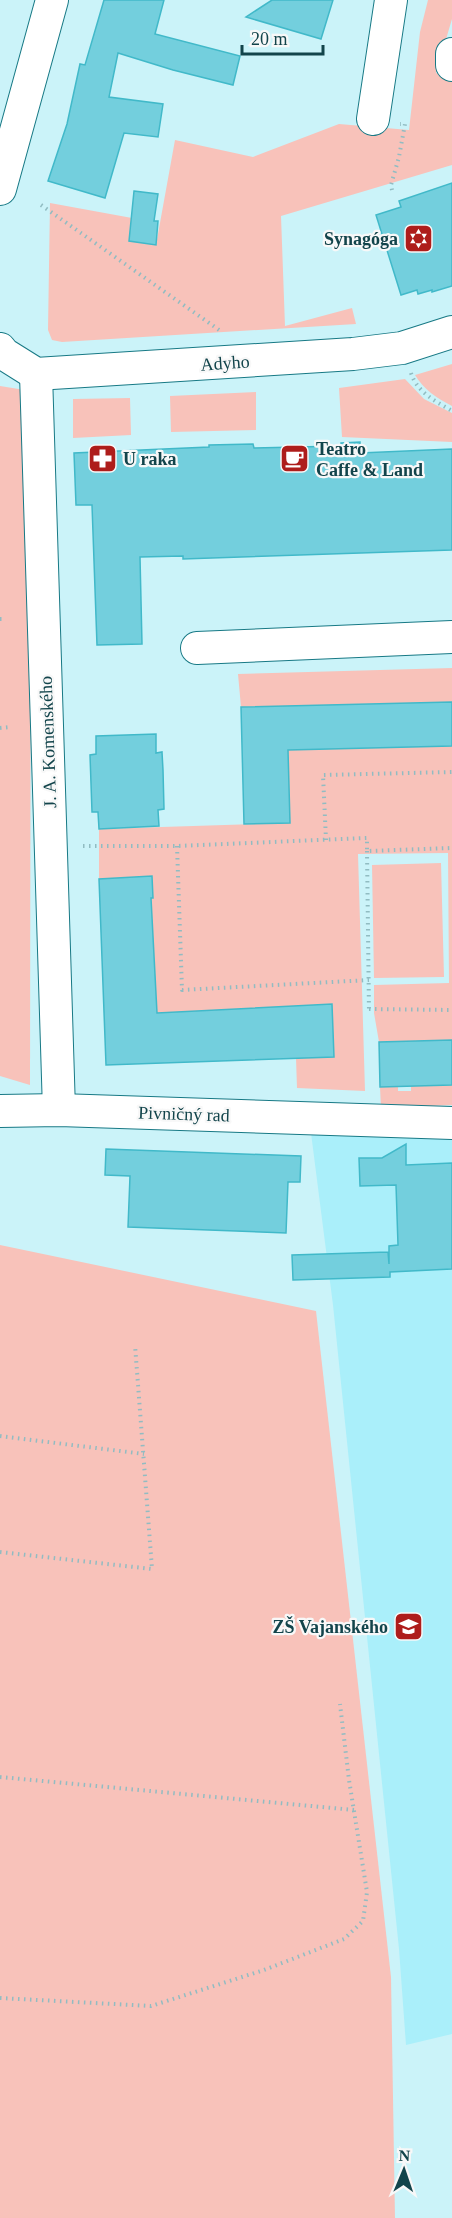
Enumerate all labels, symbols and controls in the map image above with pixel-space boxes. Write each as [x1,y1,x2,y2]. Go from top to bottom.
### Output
scale bar [242,18,323,56]
text: 20 m [251,29,288,49]
synagogue icon: Synagóga [403,223,435,255]
place label: Synagóga [324,229,398,249]
street label: Adyho [200,351,250,375]
place label: Teatro Caffe & Land [316,439,423,480]
pharmacy icon: U raka [86,443,118,475]
cafe icon: Teatro Caffe & Land [279,443,311,475]
place label: U raka [123,449,177,469]
street label: J. A. Komenského [36,676,60,808]
street label: Pivničný rad [138,1102,230,1126]
school or university icon: ZŠ Vajanského [393,1611,425,1643]
place label: ZŠ Vajanského [272,1616,388,1637]
north arrow [374,2140,434,2200]
text: N [398,2147,411,2164]

